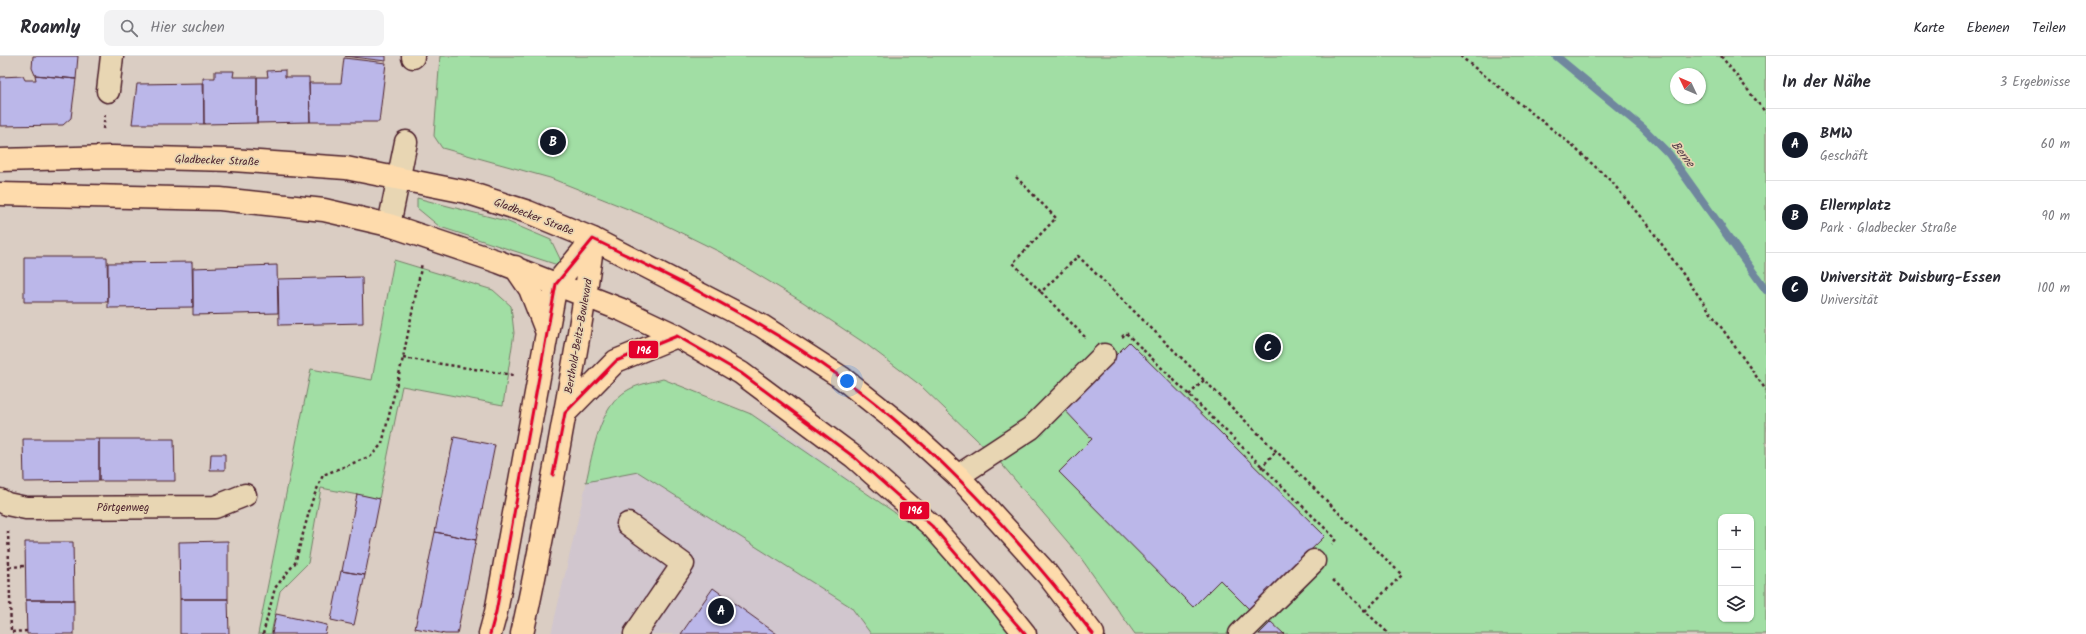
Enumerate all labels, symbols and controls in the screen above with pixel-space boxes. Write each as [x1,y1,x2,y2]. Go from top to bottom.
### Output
search box [104,10,384,46]
text: Roamly [20,13,80,43]
text: Hier suchen [150,16,225,40]
icon: search [118,17,140,39]
text: Karte [1913,17,1945,39]
text: Ebenen [1967,17,2010,39]
text: Teilen [2032,17,2066,39]
north arrow [1670,68,1706,104]
text: In der Nähe [1782,69,1871,96]
text: 3 Ergebnisse [2000,72,2070,93]
text: BMW [1820,122,1852,146]
pin: B [540,127,566,157]
text: A [1791,134,1799,155]
text: 60 m [2041,134,2070,155]
water label: Berne [1666,137,1700,173]
text: Geschäft [1820,146,1868,167]
street label: Gladbecker Straße [175,151,259,171]
street label: Gladbecker Straße [491,193,576,240]
text: Ellernplatz [1820,194,1891,218]
text: B [1791,206,1799,227]
text: 90 m [2042,206,2070,227]
text: Park · Gladbecker Straße [1820,218,1957,239]
text: Universität Duisburg-Essen [1820,266,2001,290]
street label: Berthold-Beitz-Boulevard [560,277,598,395]
text: C [1791,278,1799,299]
text: 100 m [2037,278,2070,299]
text: Universität [1820,290,1878,311]
pin: C [1255,332,1281,362]
line badge: 196 [628,340,659,359]
text: 196 [637,342,651,360]
your location [837,371,857,391]
street label: Pörtgenweg [97,499,149,517]
line badge: 196 [899,501,930,520]
text: 196 [908,502,922,520]
map controls [1718,514,1754,622]
button: + [1718,514,1754,550]
button: − [1718,550,1754,586]
button: layers [1718,586,1754,622]
pin: A [708,596,734,626]

